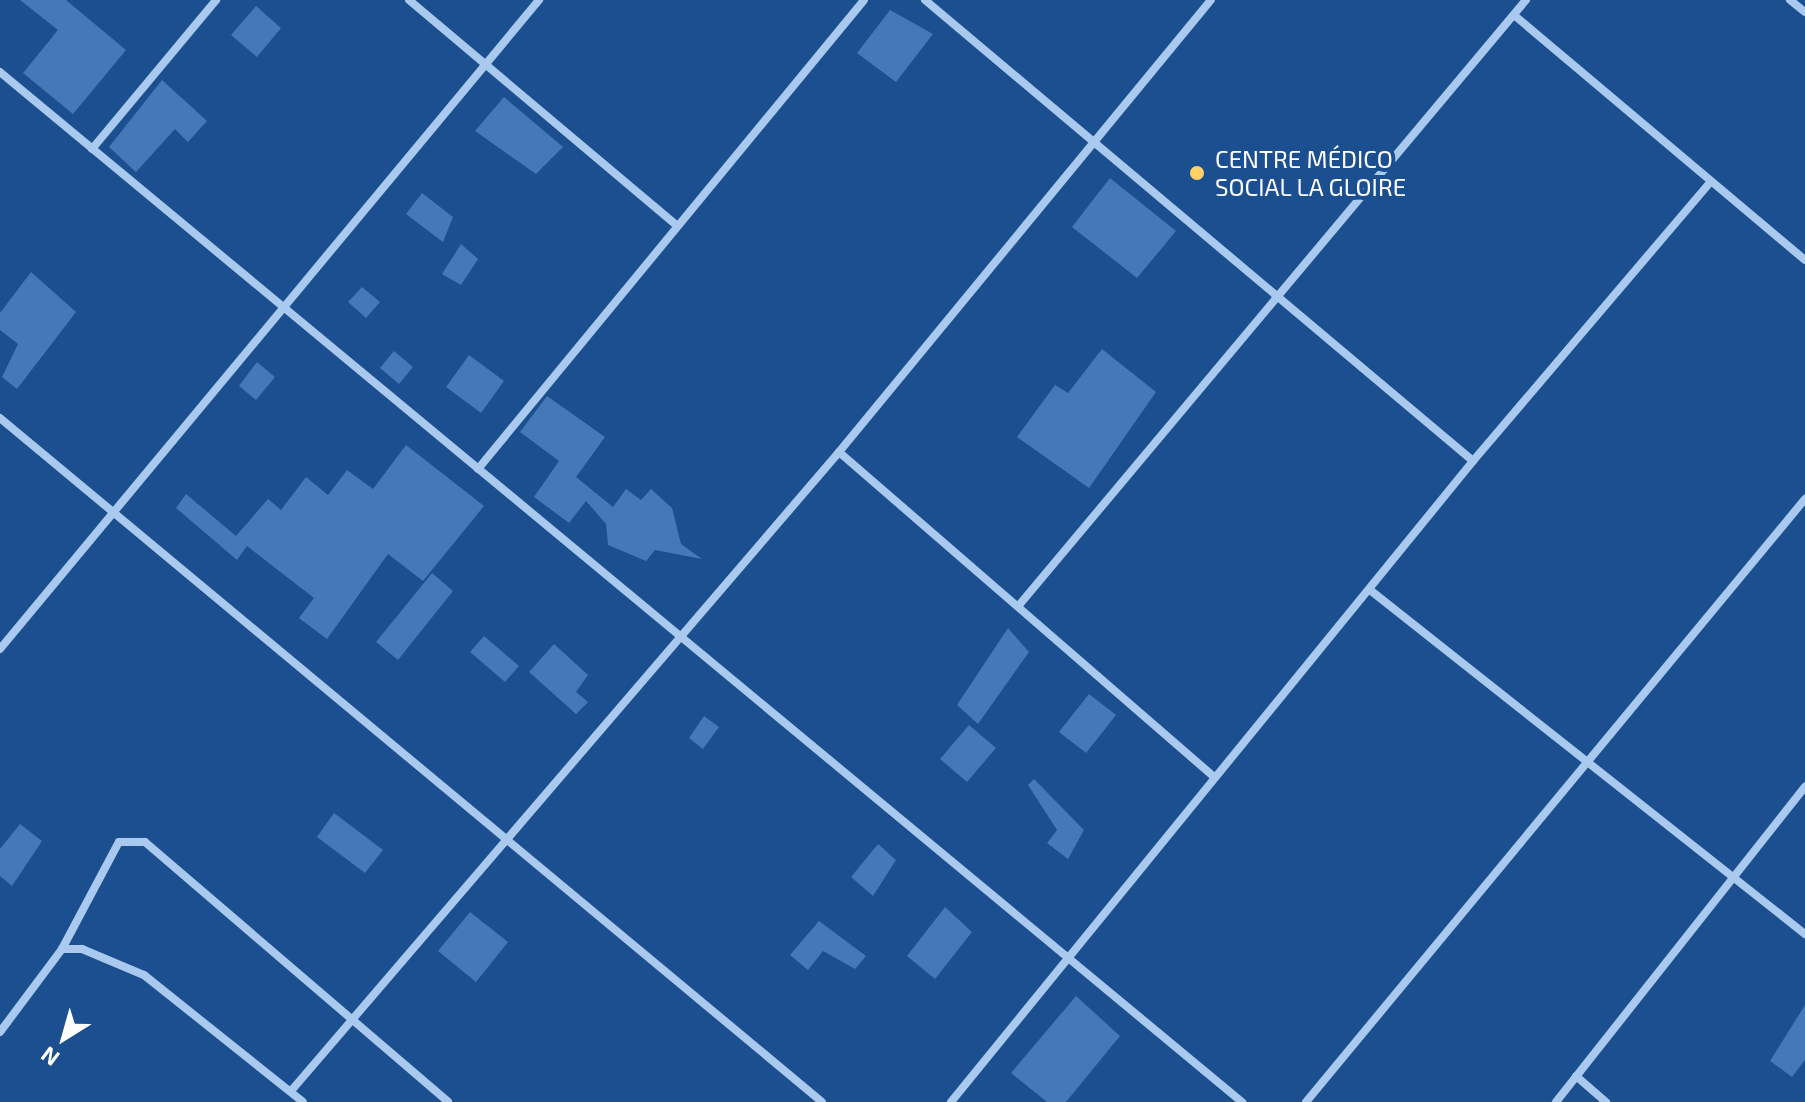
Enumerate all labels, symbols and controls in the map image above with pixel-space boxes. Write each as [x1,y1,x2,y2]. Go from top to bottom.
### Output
place label: CENTRE MÉDICO SOCIAL LA GLOIRE [1215,145,1407,201]
marker: CENTRE MÉDICO SOCIAL LA GLOIRE [1186,162,1208,184]
north arrow [24,998,104,1078]
text: N [35,1042,64,1072]

